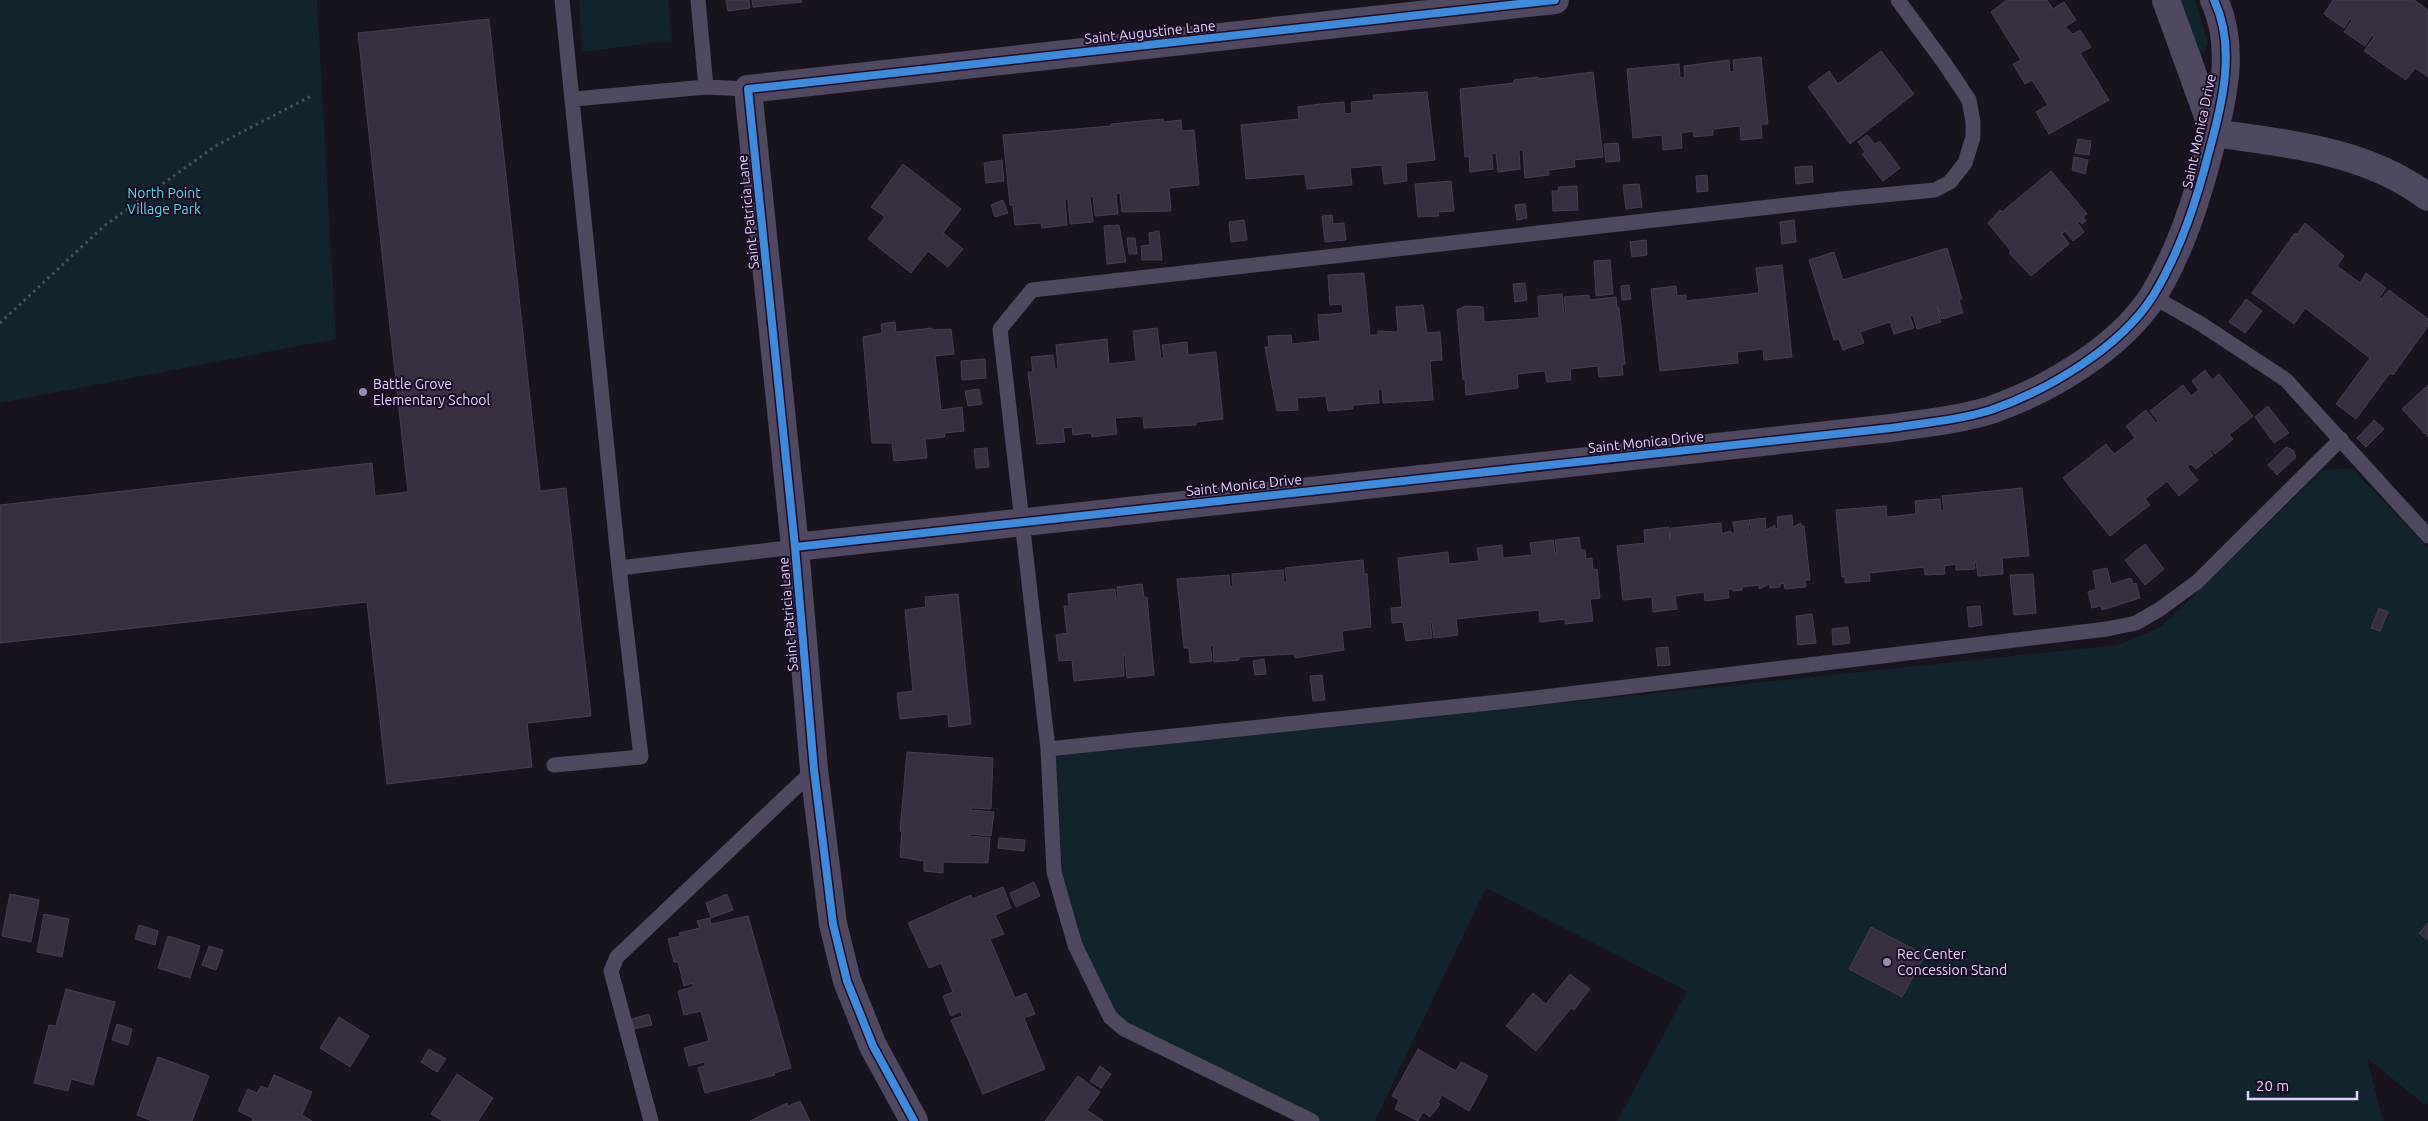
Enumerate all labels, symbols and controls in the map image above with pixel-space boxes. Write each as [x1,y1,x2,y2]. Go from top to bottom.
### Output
street label: Saint Augustine Lane [1084,17,1216,47]
street label: Saint Monica Drive [2179,72,2219,190]
street label: Saint Patricia Lane [734,154,762,270]
park label: North Point Village Park [127,185,201,217]
place label: Battle Grove Elementary School [373,376,491,408]
marker: Battle Grove Elementary School [357,386,369,398]
street label: Saint Monica Drive [1587,428,1705,456]
street label: Saint Monica Drive [1185,471,1303,499]
street label: Saint Patricia Lane [775,556,801,672]
place label: Rec Center Concession Stand [1897,946,2007,978]
marker: Rec Center Concession Stand [1881,956,1893,968]
scale bar [2248,1068,2357,1100]
text: 20 m [2256,1077,2289,1094]

